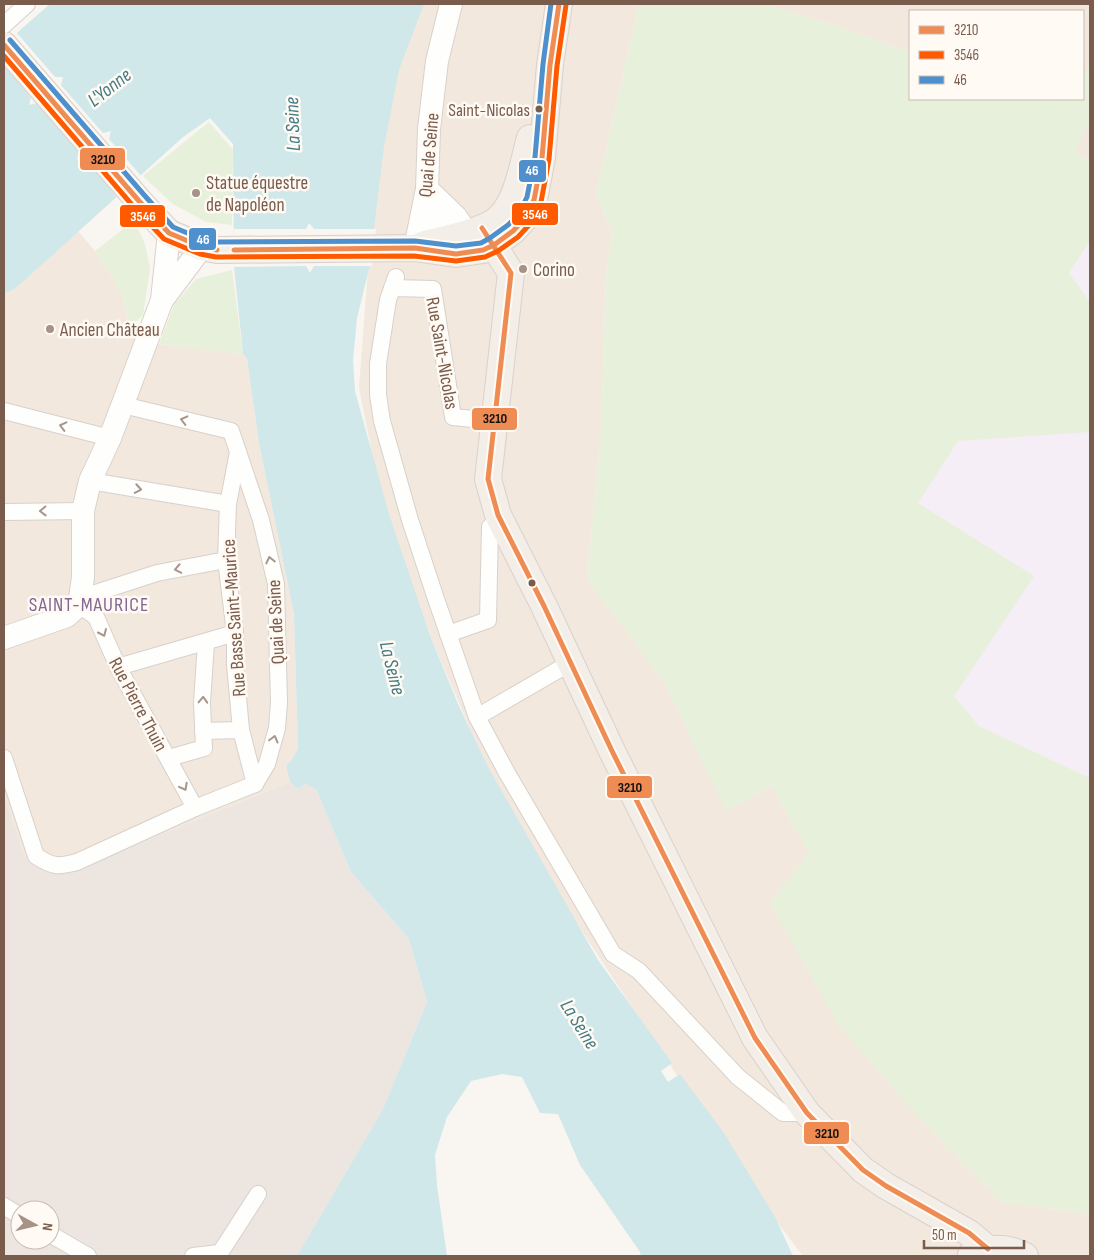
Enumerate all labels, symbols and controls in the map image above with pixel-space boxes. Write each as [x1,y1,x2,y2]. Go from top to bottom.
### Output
legend [909,10,1084,100]
text: 3210 [954,21,978,40]
text: 3546 [954,46,979,65]
water label: L'Yonne [83,63,136,112]
text: 46 [954,71,967,90]
water label: La Seine [280,96,306,152]
place label: Saint-Nicolas [448,100,530,121]
marker: Saint-Nicolas [534,104,544,114]
street label: Quai de Seine [414,112,445,198]
line badge: 3210 [79,147,126,171]
text: 3210 [91,151,116,168]
line badge: 46 [518,159,547,183]
text: 46 [525,162,539,179]
place label: Statue équestre de Napoléon [206,172,308,217]
marker: Statue équestre de Napoléon [190,187,202,199]
line badge: 3546 [511,202,559,226]
line badge: 3546 [119,204,166,228]
text: 3546 [522,206,548,223]
text: 3546 [130,208,156,225]
line badge: 46 [188,227,217,251]
text: 46 [196,231,210,248]
place label: Corino [533,259,575,282]
marker: Corino [517,263,529,275]
street label: Rue Saint-Nicolas [420,295,463,411]
place label: Ancien Château [59,319,160,342]
marker: Ancien Château [44,323,56,335]
line badge: 3210 [471,407,518,431]
text: 3210 [483,410,508,427]
one-way arrow [179,415,188,426]
one-way arrow [58,421,67,432]
one-way arrow [133,484,142,494]
one-way arrow [39,506,47,516]
street label: Rue Basse Saint-Maurice [218,538,251,698]
one-way arrow [265,556,276,565]
one-way arrow [174,563,182,574]
unlabelled marker [527,578,537,588]
street label: Quai de Seine [263,579,290,665]
district label: SAINT-MAURICE [29,593,149,617]
one-way arrow [96,628,107,637]
water label: La Seine [374,639,410,698]
street label: Rue Pierre Thuin [103,654,172,756]
one-way arrow [197,695,208,703]
one-way arrow [268,735,278,743]
line badge: 3210 [606,775,653,799]
text: 3210 [618,779,643,796]
one-way arrow [178,782,188,791]
water label: La Seine [555,995,604,1054]
line badge: 3210 [803,1121,850,1145]
text: 3210 [815,1125,840,1142]
north arrow [10,1200,60,1250]
scale bar [924,1218,1024,1250]
text: N [38,1222,56,1232]
text: 50 m [932,1226,957,1245]

